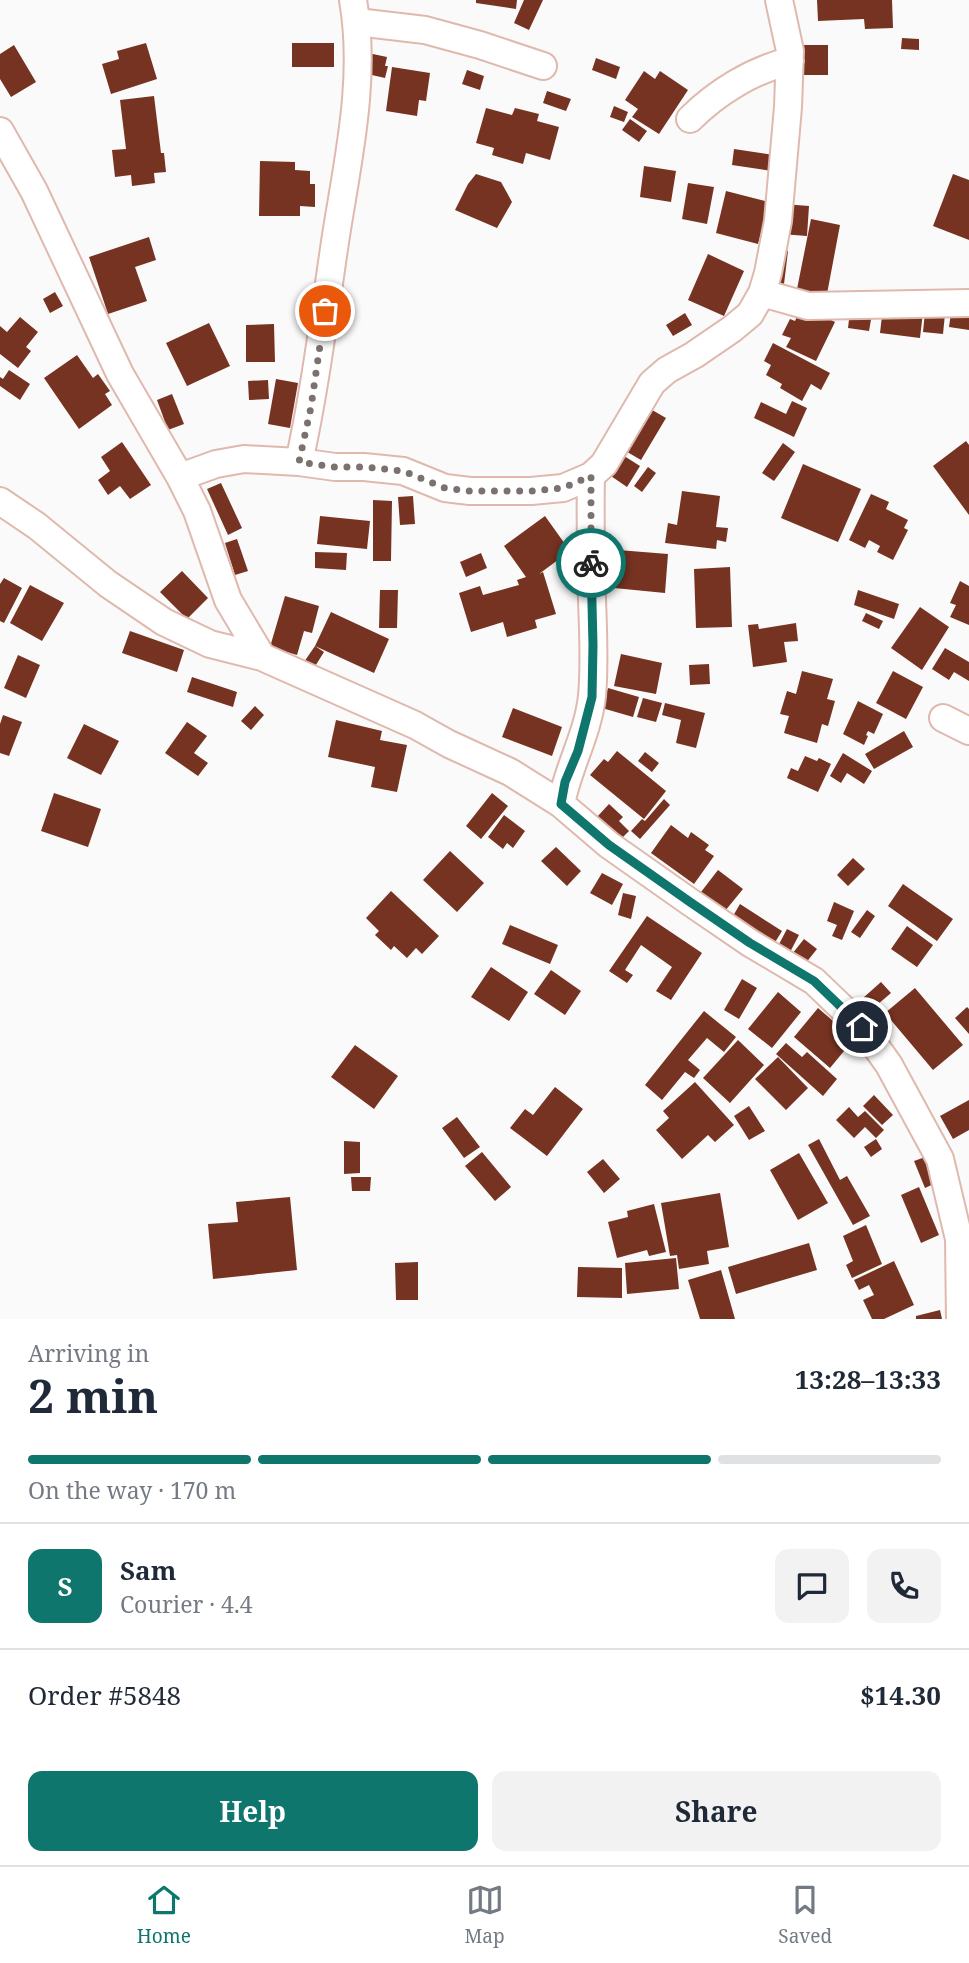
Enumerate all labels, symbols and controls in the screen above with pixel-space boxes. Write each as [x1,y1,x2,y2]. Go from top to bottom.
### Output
pin [295,281,355,341]
icon: bag [306,292,344,330]
courier [556,528,626,598]
icon: bike [572,544,610,582]
pin [832,997,892,1057]
icon: home [843,1008,881,1046]
text: Arriving in [28,1337,149,1369]
text: 13:28–13:33 [795,1361,941,1397]
text: 2 min [28,1364,158,1426]
text: On the way · 170 m [28,1474,236,1506]
button: chat [775,1549,849,1623]
button: phone [867,1549,941,1623]
text: Sam [120,1552,176,1588]
text: S [57,1568,73,1604]
text: Courier · 4.4 [120,1588,253,1620]
text: Order #5848 [28,1677,181,1713]
text: $14.30 [860,1677,941,1713]
button: Help [28,1771,478,1851]
button: Share [492,1771,941,1851]
tab: Home [137,1881,191,1949]
tab: Map [465,1881,505,1949]
tab: Saved [778,1881,832,1949]

